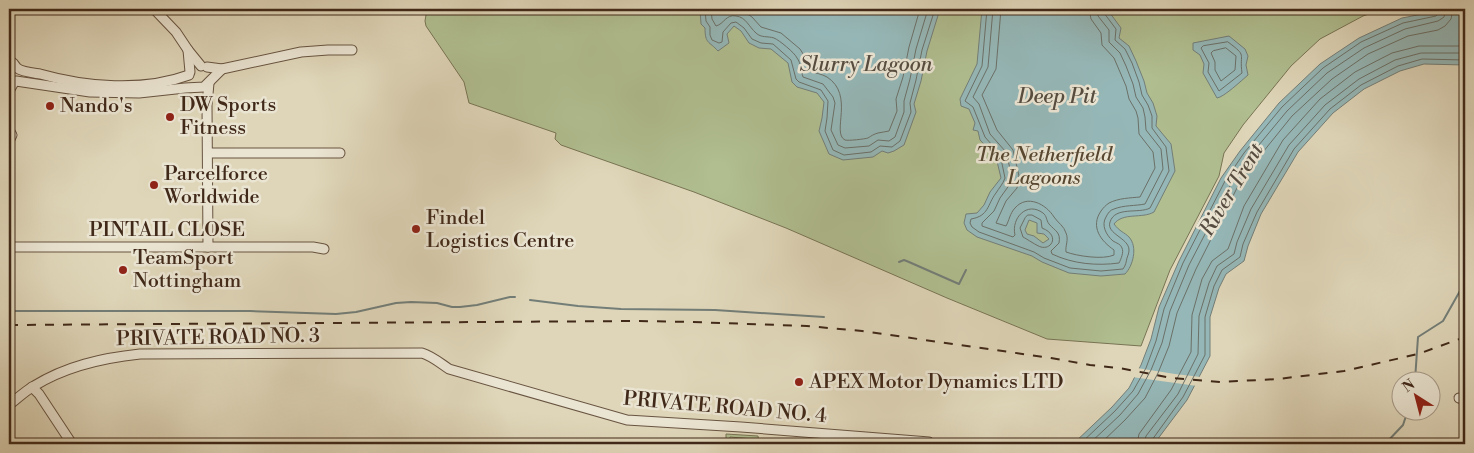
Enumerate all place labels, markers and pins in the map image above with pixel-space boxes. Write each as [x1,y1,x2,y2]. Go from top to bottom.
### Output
place label: DW Sports Fitness [180,93,276,141]
place label: Nando's [60,94,132,119]
marker: Nando's [44,100,56,112]
marker: DW Sports Fitness [164,111,176,123]
place label: Parcelforce Worldwide [163,162,268,210]
marker: Parcelforce Worldwide [148,179,160,191]
place label: Findel Logistics Centre [426,206,574,254]
marker: Findel Logistics Centre [410,223,422,235]
place label: TeamSport Nottingham [133,246,242,294]
marker: TeamSport Nottingham [117,264,129,276]
place label: APEX Motor Dynamics LTD [808,370,1064,395]
marker: APEX Motor Dynamics LTD [793,376,805,388]

